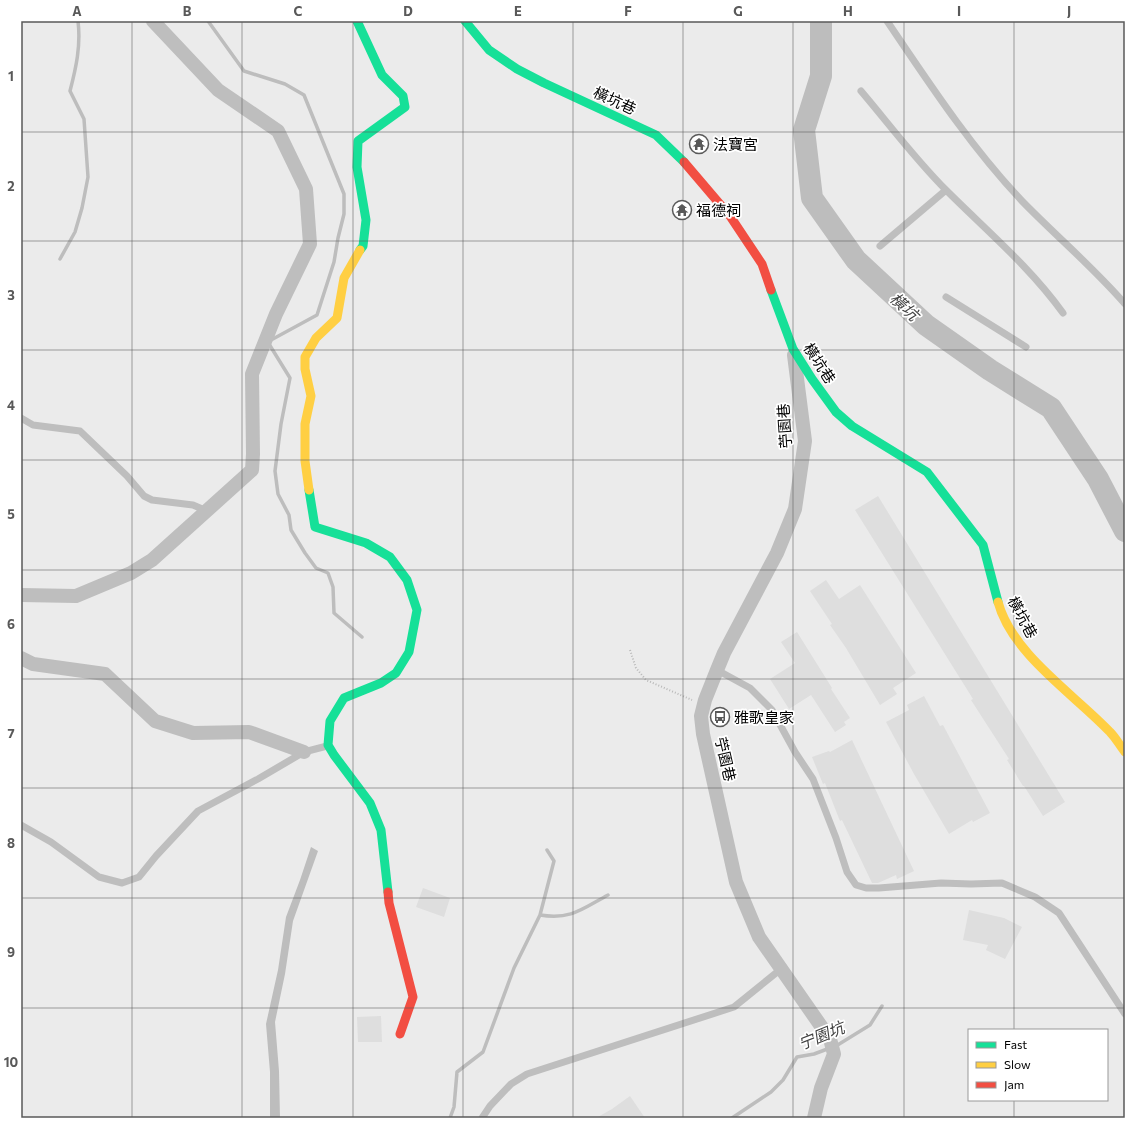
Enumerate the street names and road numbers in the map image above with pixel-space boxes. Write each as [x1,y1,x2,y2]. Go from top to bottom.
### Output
street label: 橫坑巷 [591,82,639,118]
street label: 橫坑巷 [800,339,840,387]
street label: 苧園巷 [773,403,795,449]
street label: 橫坑巷 [1004,593,1042,641]
street label: 苧園巷 [712,735,740,783]

